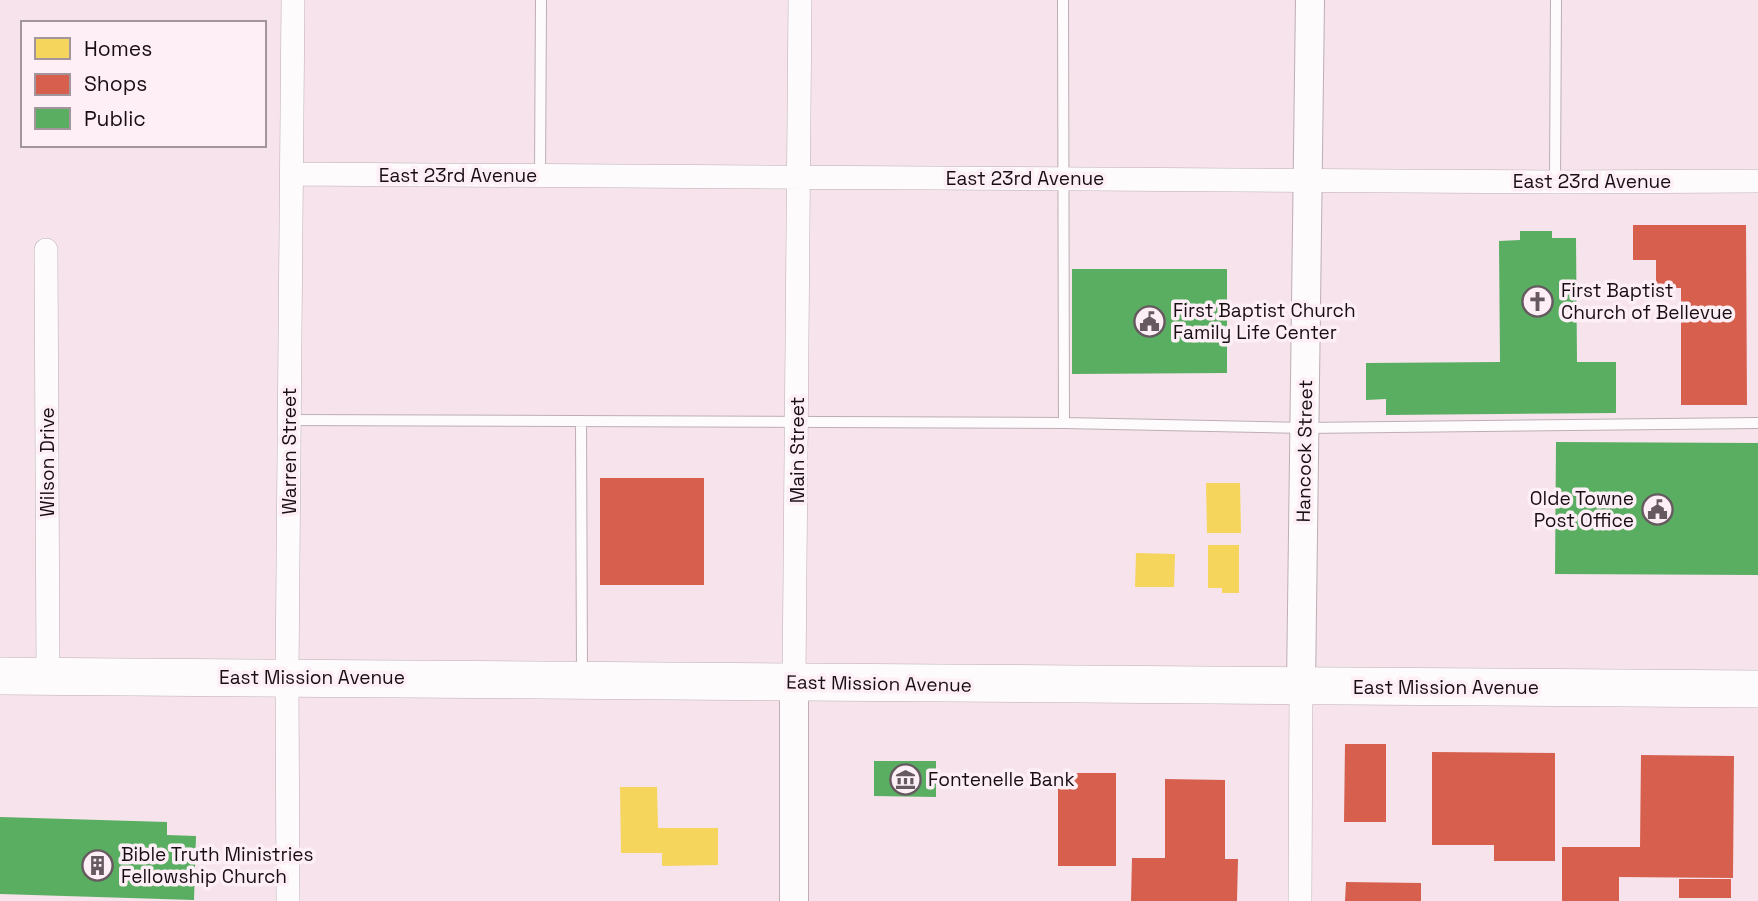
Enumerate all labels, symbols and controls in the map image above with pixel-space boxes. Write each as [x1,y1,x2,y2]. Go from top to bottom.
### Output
legend [21,21,266,147]
text: Homes [84,35,152,62]
text: Shops [84,70,147,97]
text: Public [84,105,146,132]
street label: East 23rd Avenue [379,163,537,188]
street label: East 23rd Avenue [946,166,1104,191]
street label: East 23rd Avenue [1513,169,1671,194]
place label: First Baptist Church of Bellevue [1561,278,1733,325]
church icon: First Baptist Church of Bellevue [1521,284,1555,318]
place label: First Baptist Church Family Life Center [1173,298,1356,345]
public building icon: First Baptist Church Family Life Center [1133,304,1167,338]
street label: Hancock Street [1291,379,1318,523]
street label: Warren Street [277,387,302,515]
street label: Main Street [785,397,810,503]
street label: Wilson Drive [35,407,60,517]
place label: Olde Towne Post Office [1530,486,1634,533]
public building icon: Olde Towne Post Office [1640,492,1674,526]
street label: East Mission Avenue [219,665,405,690]
street label: East Mission Avenue [786,669,972,698]
street label: East Mission Avenue [1353,675,1539,700]
museum icon: Fontenelle Bank [888,762,922,796]
place label: Fontenelle Bank [928,767,1075,792]
place label: Bible Truth Ministries Fellowship Church [121,842,314,889]
building icon: Bible Truth Ministries Fellowship Church [81,848,115,882]

